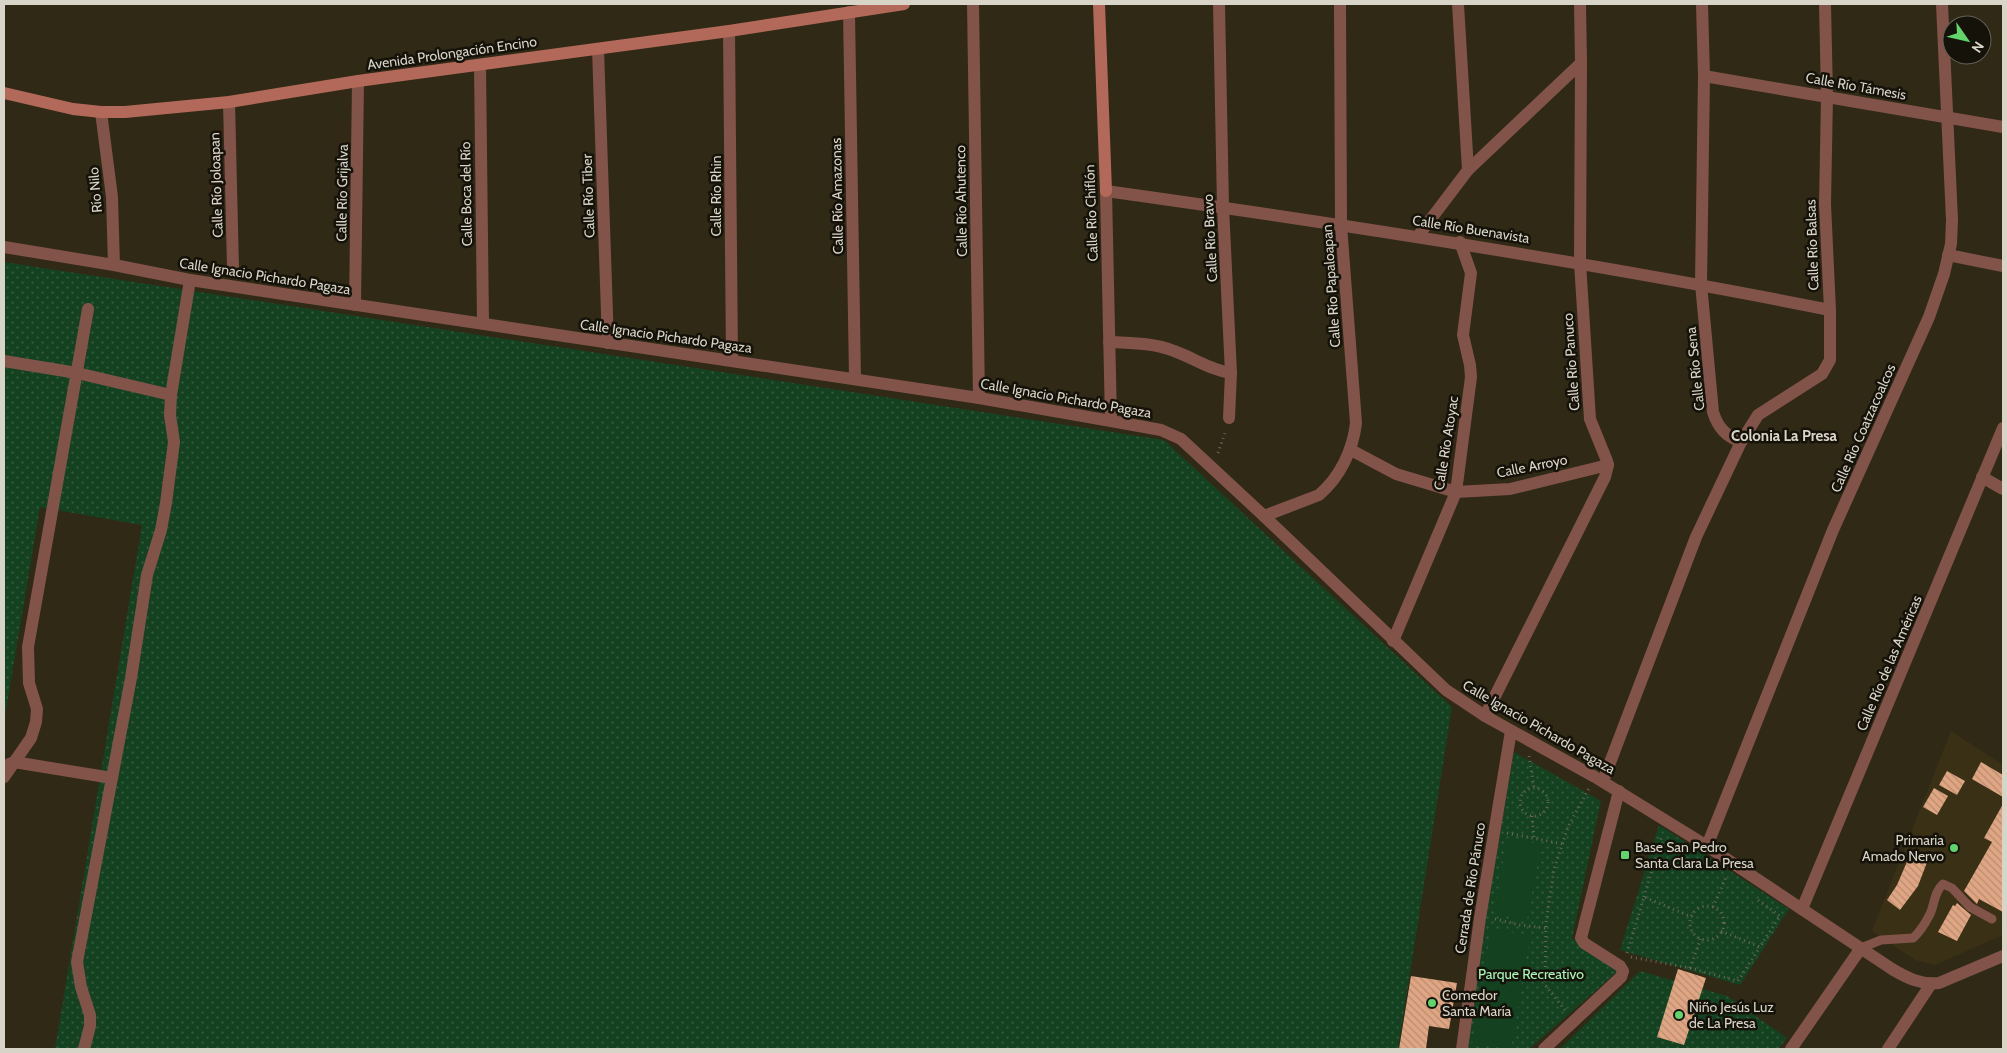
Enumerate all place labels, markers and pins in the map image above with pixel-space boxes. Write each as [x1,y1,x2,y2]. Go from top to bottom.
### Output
place label: Primaria Amado Nervo [1862,831,1944,865]
place label: Base San Pedro Santa Clara La Presa [1635,838,1754,872]
marker: Primaria Amado Nervo [1948,842,1960,854]
marker: Base San Pedro Santa Clara La Presa [1619,849,1631,861]
place label: Comedor Santa María [1442,986,1512,1020]
marker: Comedor Santa María [1426,997,1438,1009]
place label: Niño Jesús Luz de La Presa [1689,998,1774,1032]
marker: Niño Jesús Luz de La Presa [1673,1009,1685,1021]

